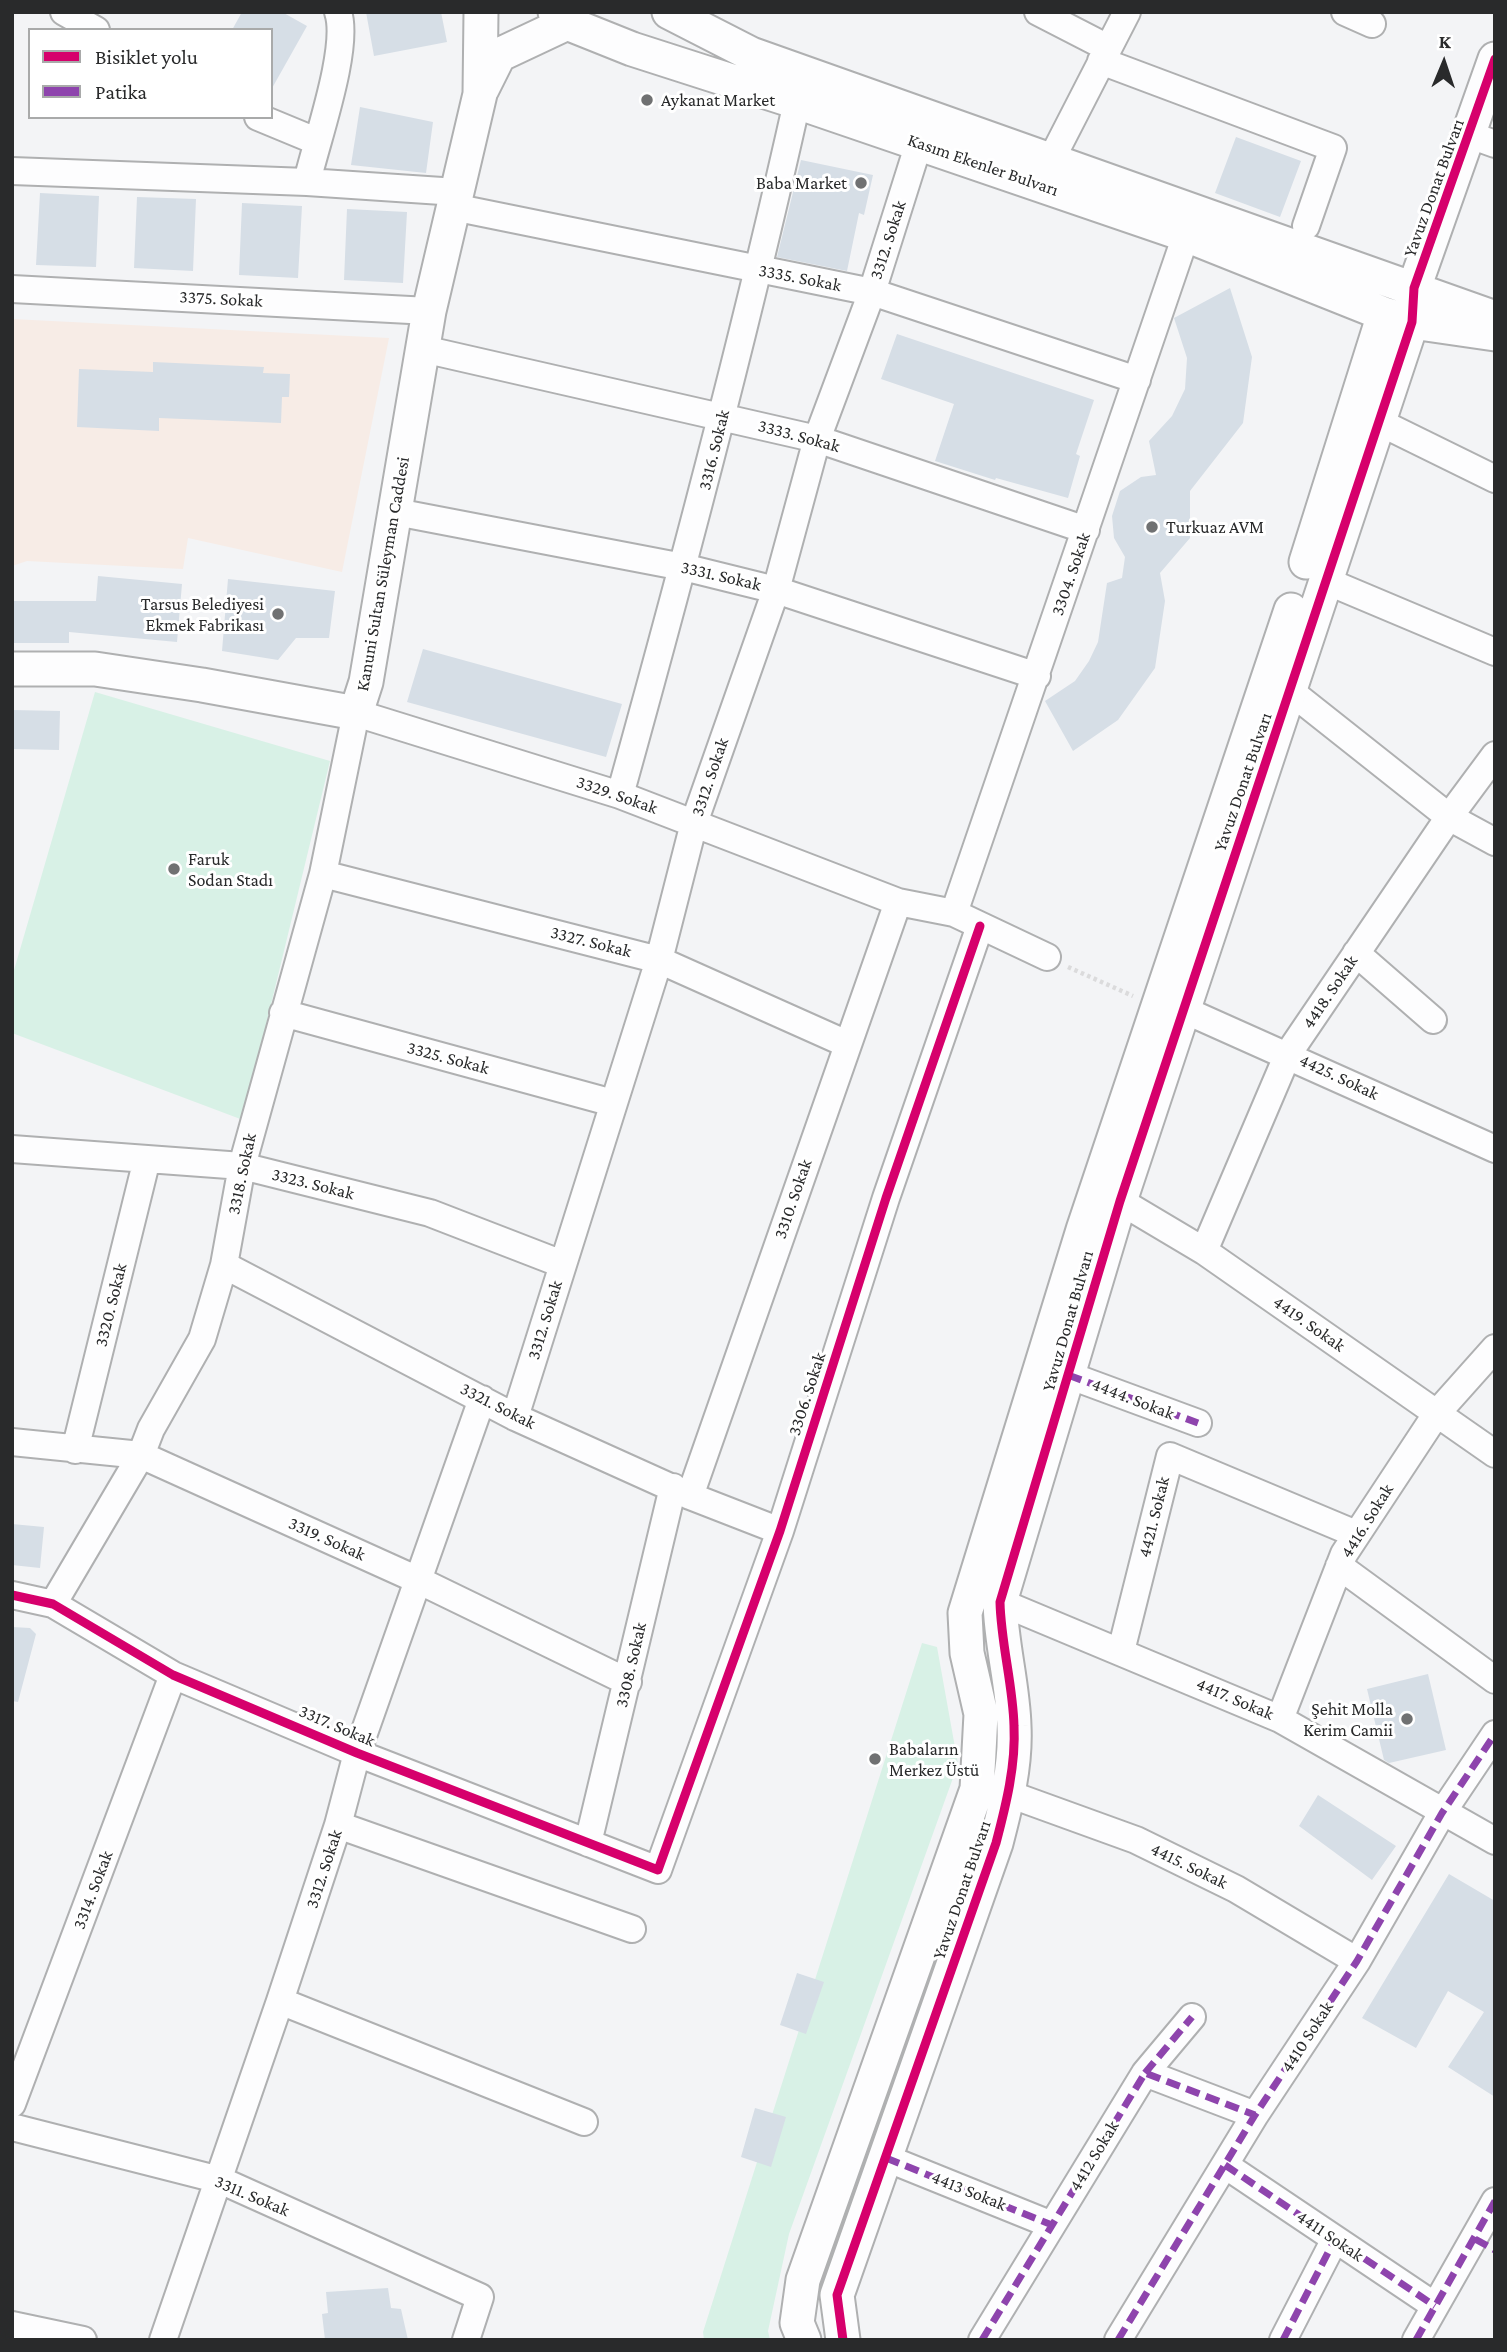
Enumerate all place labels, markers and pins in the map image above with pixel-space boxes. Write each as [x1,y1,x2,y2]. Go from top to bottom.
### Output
place label: Aykanat Market [661,89,775,111]
marker: Aykanat Market [639,92,655,108]
place label: Baba Market [756,172,847,194]
marker: Baba Market [853,175,869,191]
place label: Turkuaz AVM [1166,516,1264,538]
marker: Turkuaz AVM [1144,519,1160,535]
place label: Tarsus Belediyesi Ekmek Fabrikası [141,593,264,636]
marker: Tarsus Belediyesi Ekmek Fabrikası [270,606,286,622]
place label: Faruk Sodan Stadı [188,848,273,890]
marker: Faruk Sodan Stadı [166,861,182,877]
place label: Şehit Molla Kerim Camii [1303,1698,1393,1740]
marker: Şehit Molla Kerim Camii [1399,1711,1415,1727]
place label: Babaların Merkez Üstü [889,1738,979,1780]
marker: Babaların Merkez Üstü [867,1751,883,1767]

